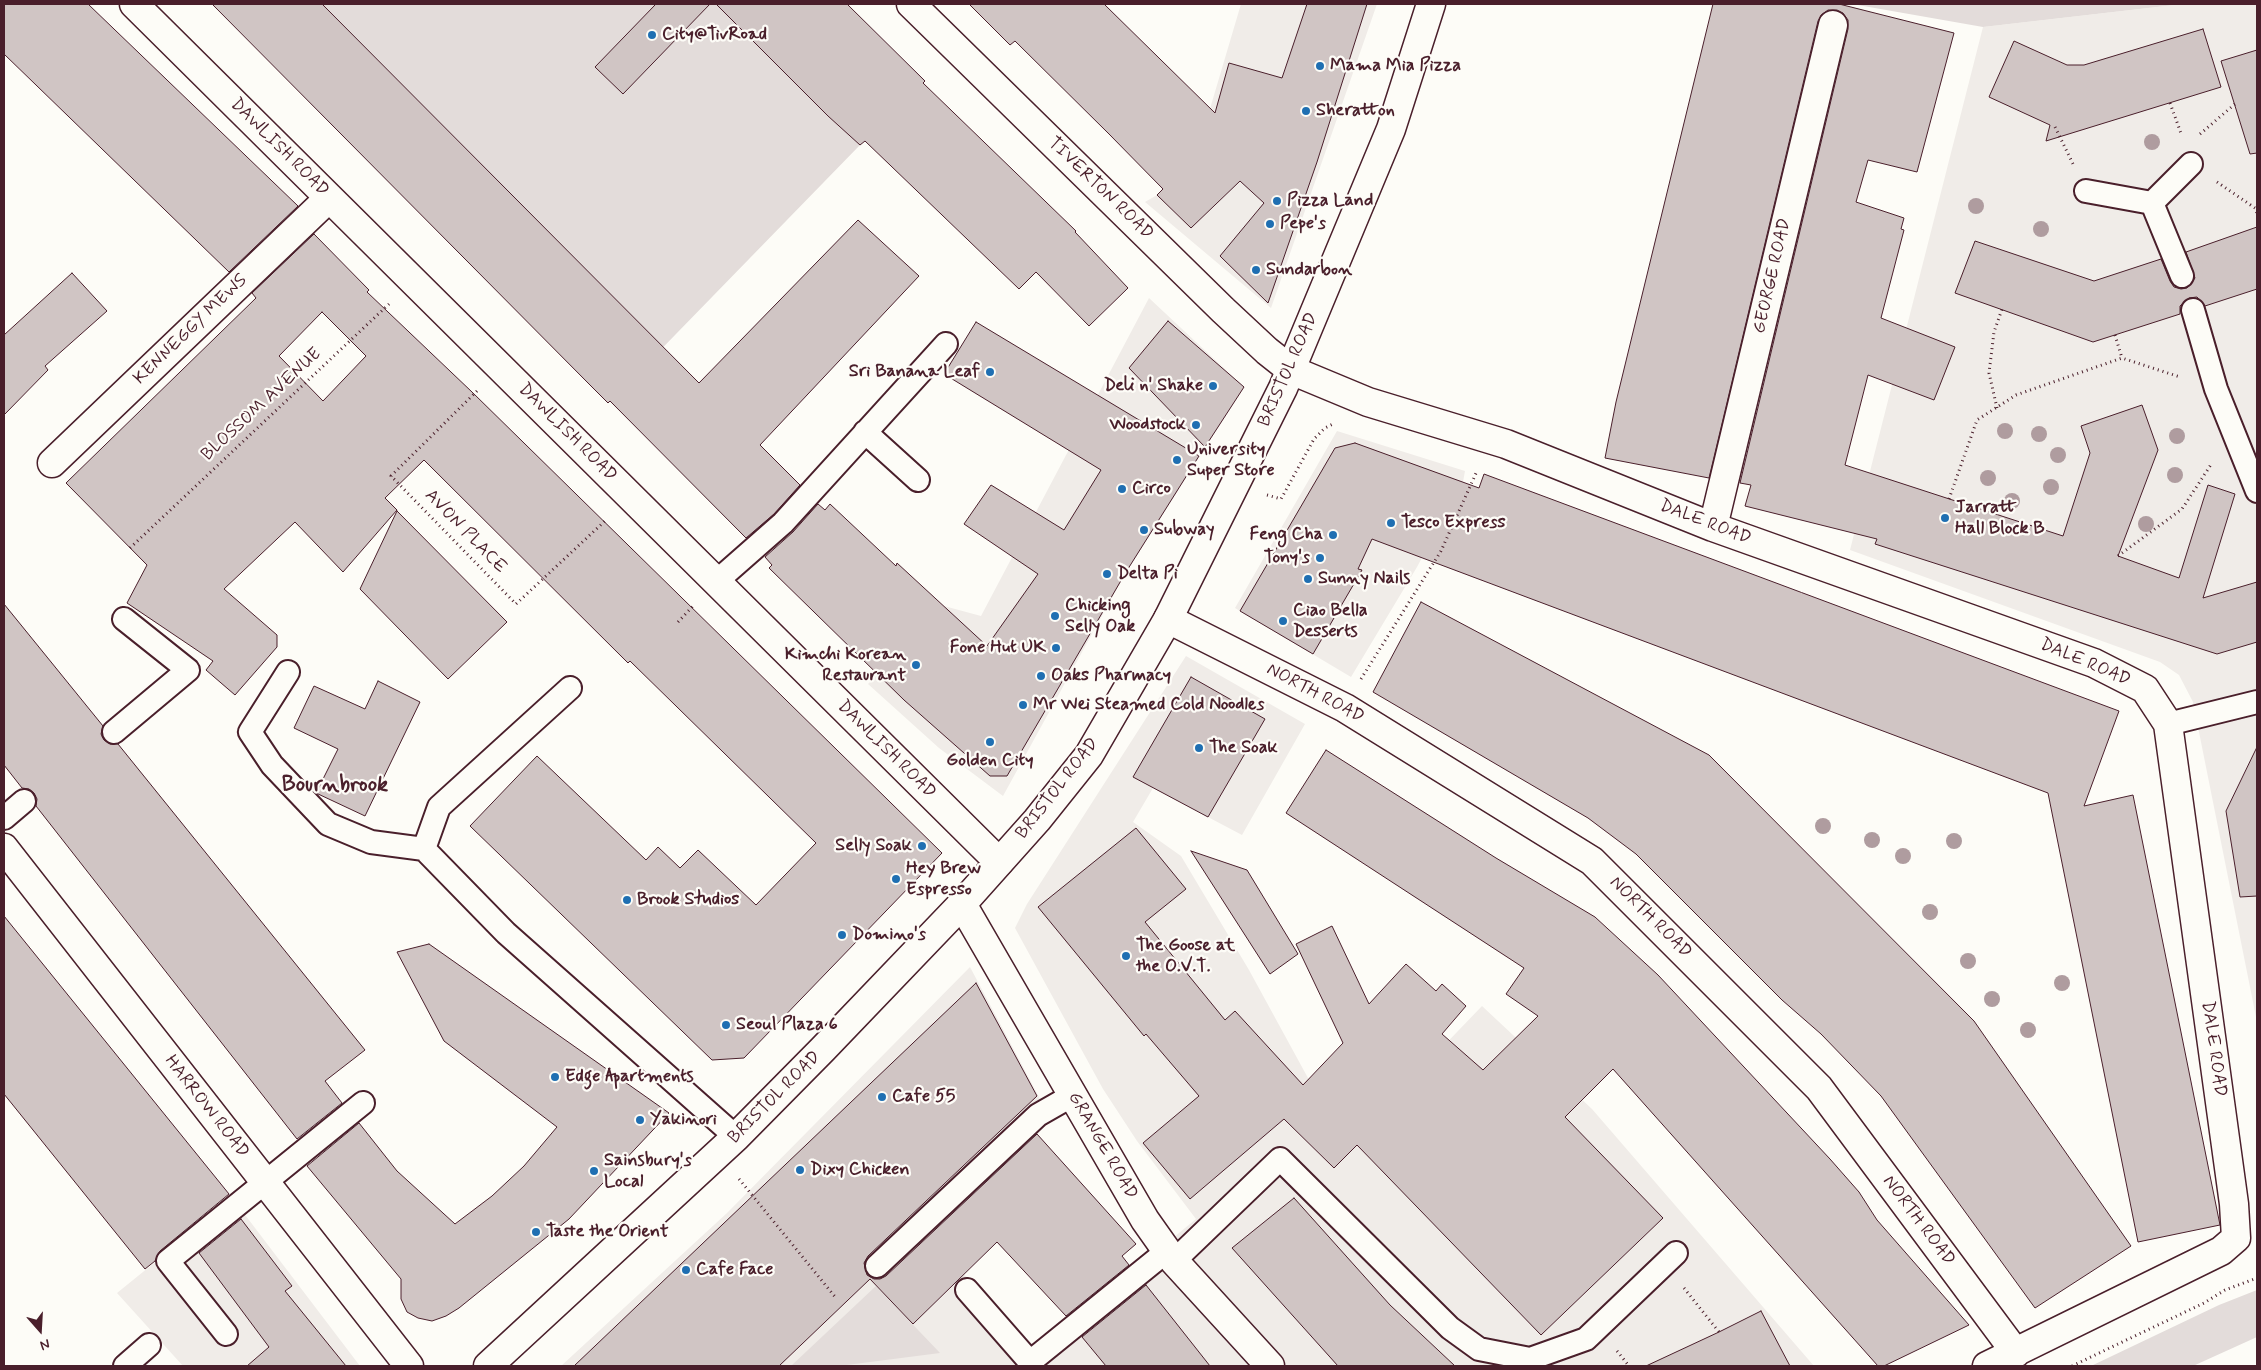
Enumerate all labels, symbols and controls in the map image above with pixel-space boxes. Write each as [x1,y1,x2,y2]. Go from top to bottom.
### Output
place label: City@TivRoad [662,24,767,46]
marker: City@TivRoad [646,29,658,41]
place label: Mama Mia Pizza [1330,55,1461,77]
marker: Mama Mia Pizza [1314,60,1326,72]
street label: DAWLISH ROAD [225,94,333,202]
place label: Sheratton [1316,100,1395,122]
marker: Sheratton [1300,105,1312,117]
street label: TIVERTON ROAD [1043,133,1157,245]
place label: Pizza Land [1287,190,1373,212]
marker: Pizza Land [1271,195,1283,207]
place label: Pepe's [1280,213,1326,235]
street label: GEORGE ROAD [1749,216,1797,336]
marker: Pepe's [1264,218,1276,230]
place label: Sundarbon [1266,259,1352,281]
marker: Sundarbon [1250,264,1262,276]
street label: KENNEGGY MEWS [130,270,252,390]
street label: BRISTOL ROAD [1254,310,1324,430]
street label: BLOSSOM AVENUE [198,344,326,466]
place label: Sri Banana Leaf [849,361,980,383]
marker: Sri Banana Leaf [984,366,996,378]
place label: Deli n' Shake [1104,375,1203,397]
street label: DAWLISH ROAD [513,379,621,487]
marker: Deli n' Shake [1207,380,1219,392]
place label: Woodstock [1109,414,1186,436]
marker: Woodstock [1190,419,1202,431]
place label: University Super Store [1187,439,1275,482]
marker: University Super Store [1171,454,1183,466]
place label: Circo [1132,478,1171,500]
marker: Circo [1116,483,1128,495]
street label: AVON PLACE [419,485,511,579]
street label: DALE ROAD [1656,496,1754,550]
place label: Jarratt Hall Block B [1955,497,2045,540]
place label: Tesco Express [1401,512,1506,534]
marker: Jarratt Hall Block B [1939,512,1951,524]
marker: Tesco Express [1385,517,1397,529]
place label: Subway [1154,519,1215,541]
marker: Subway [1138,524,1150,536]
place label: Feng Cha [1250,524,1323,546]
marker: Feng Cha [1327,529,1339,541]
place label: Tony's [1264,547,1310,569]
marker: Tony's [1314,552,1326,564]
place label: Delta Pi [1117,563,1178,585]
marker: Delta Pi [1101,568,1113,580]
place label: Sunny Nails [1318,568,1410,590]
marker: Sunny Nails [1302,573,1314,585]
place label: Chicking Selly Oak [1065,595,1135,638]
place label: Ciao Bella Desserts [1293,600,1368,642]
marker: Chicking Selly Oak [1049,610,1061,622]
marker: Ciao Bella Desserts [1277,615,1289,627]
street label: DALE ROAD [2036,634,2134,692]
place label: Fone Hut UK [950,637,1046,659]
marker: Fone Hut UK [1050,642,1062,654]
place label: Kimchi Korean Restaurant [785,644,906,686]
marker: Kimchi Korean Restaurant [910,659,922,671]
street label: NORTH ROAD [1263,659,1367,729]
place label: Oaks Pharmacy [1051,665,1171,687]
marker: Oaks Pharmacy [1035,670,1047,682]
place label: Mr Wei Steamed Cold Noodles [1033,694,1264,716]
street label: DAWLISH ROAD [832,696,940,804]
marker: Mr Wei Steamed Cold Noodles [1017,699,1029,711]
street label: BRISTOL ROAD [1012,734,1104,844]
marker: Golden City [984,736,996,748]
place label: The Soak [1209,737,1278,759]
marker: The Soak [1193,742,1205,754]
place label: Golden City [946,750,1034,772]
district label: Bournbrook [282,773,388,799]
place label: Selly Soak [835,835,912,857]
marker: Selly Soak [916,840,928,852]
place label: Hey Brew Espresso [906,858,981,901]
street label: NORTH ROAD [1604,872,1696,964]
marker: Hey Brew Espresso [890,873,902,885]
place label: Brook Studios [637,889,739,911]
marker: Brook Studios [621,894,633,906]
place label: Domino's [852,924,926,946]
marker: Domino's [836,929,848,941]
place label: The Goose at the O.V.T. [1136,935,1235,978]
marker: The Goose at the O.V.T. [1120,950,1132,962]
street label: DALE ROAD [2196,1000,2230,1098]
place label: Seoul Plaza 6 [736,1014,838,1036]
marker: Seoul Plaza 6 [720,1019,732,1031]
street label: BRISTOL ROAD [724,1047,826,1149]
street label: HARROW ROAD [159,1051,253,1163]
place label: Edge Apartments [565,1066,694,1088]
marker: Edge Apartments [549,1071,561,1083]
place label: Cafe 55 [892,1086,955,1108]
street label: GRANGE ROAD [1062,1088,1142,1204]
marker: Cafe 55 [876,1091,888,1103]
place label: Yakinori [650,1109,717,1131]
marker: Yakinori [634,1114,646,1126]
place label: Sainsbury's Local [604,1150,692,1192]
place label: Dixy Chicken [810,1159,910,1181]
marker: Dixy Chicken [794,1164,806,1176]
marker: Sainsbury's Local [588,1165,600,1177]
street label: NORTH ROAD [1877,1172,1959,1270]
place label: Taste the Orient [546,1221,668,1243]
marker: Taste the Orient [530,1226,542,1238]
place label: Cafe Face [696,1259,773,1281]
marker: Cafe Face [680,1264,692,1276]
north arrow [15,1305,65,1355]
text: N [38,1334,52,1354]

